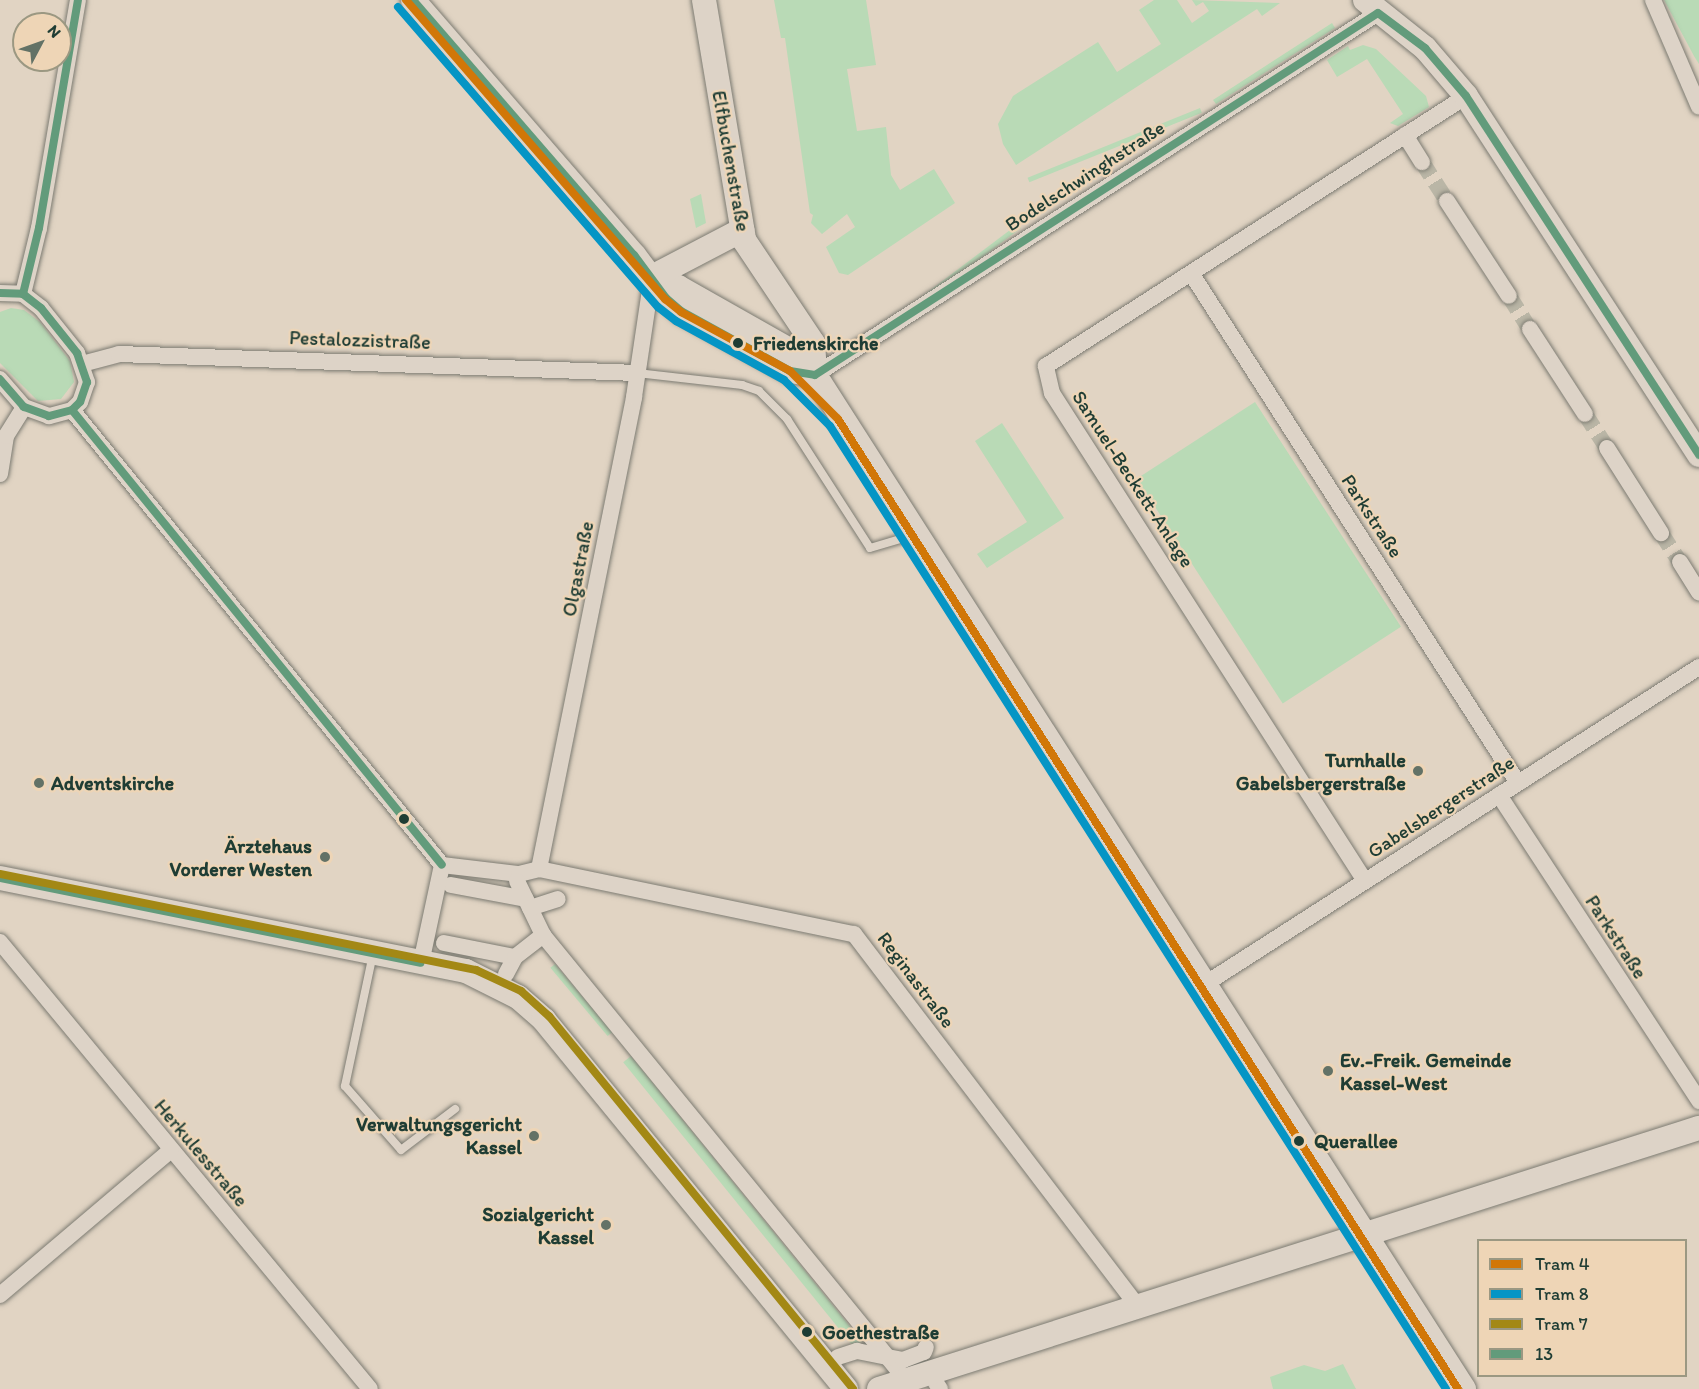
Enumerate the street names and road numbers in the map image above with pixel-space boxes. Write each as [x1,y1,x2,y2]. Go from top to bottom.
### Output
street label: Elfbuchenstraße [707,89,755,233]
street label: Bodelschwinghstraße [1001,115,1169,237]
street label: Pestalozzistraße [289,326,431,354]
street label: Samuel-Beckett-Anlage [1067,386,1199,572]
street label: Parkstraße [1336,470,1408,562]
street label: Olgastraße [557,519,599,619]
street label: Gabelsbergerstraße [1363,751,1519,863]
street label: Parkstraße [1580,891,1652,983]
street label: Reginastraße [872,927,960,1033]
street label: Herkulesstraße [149,1094,253,1212]

